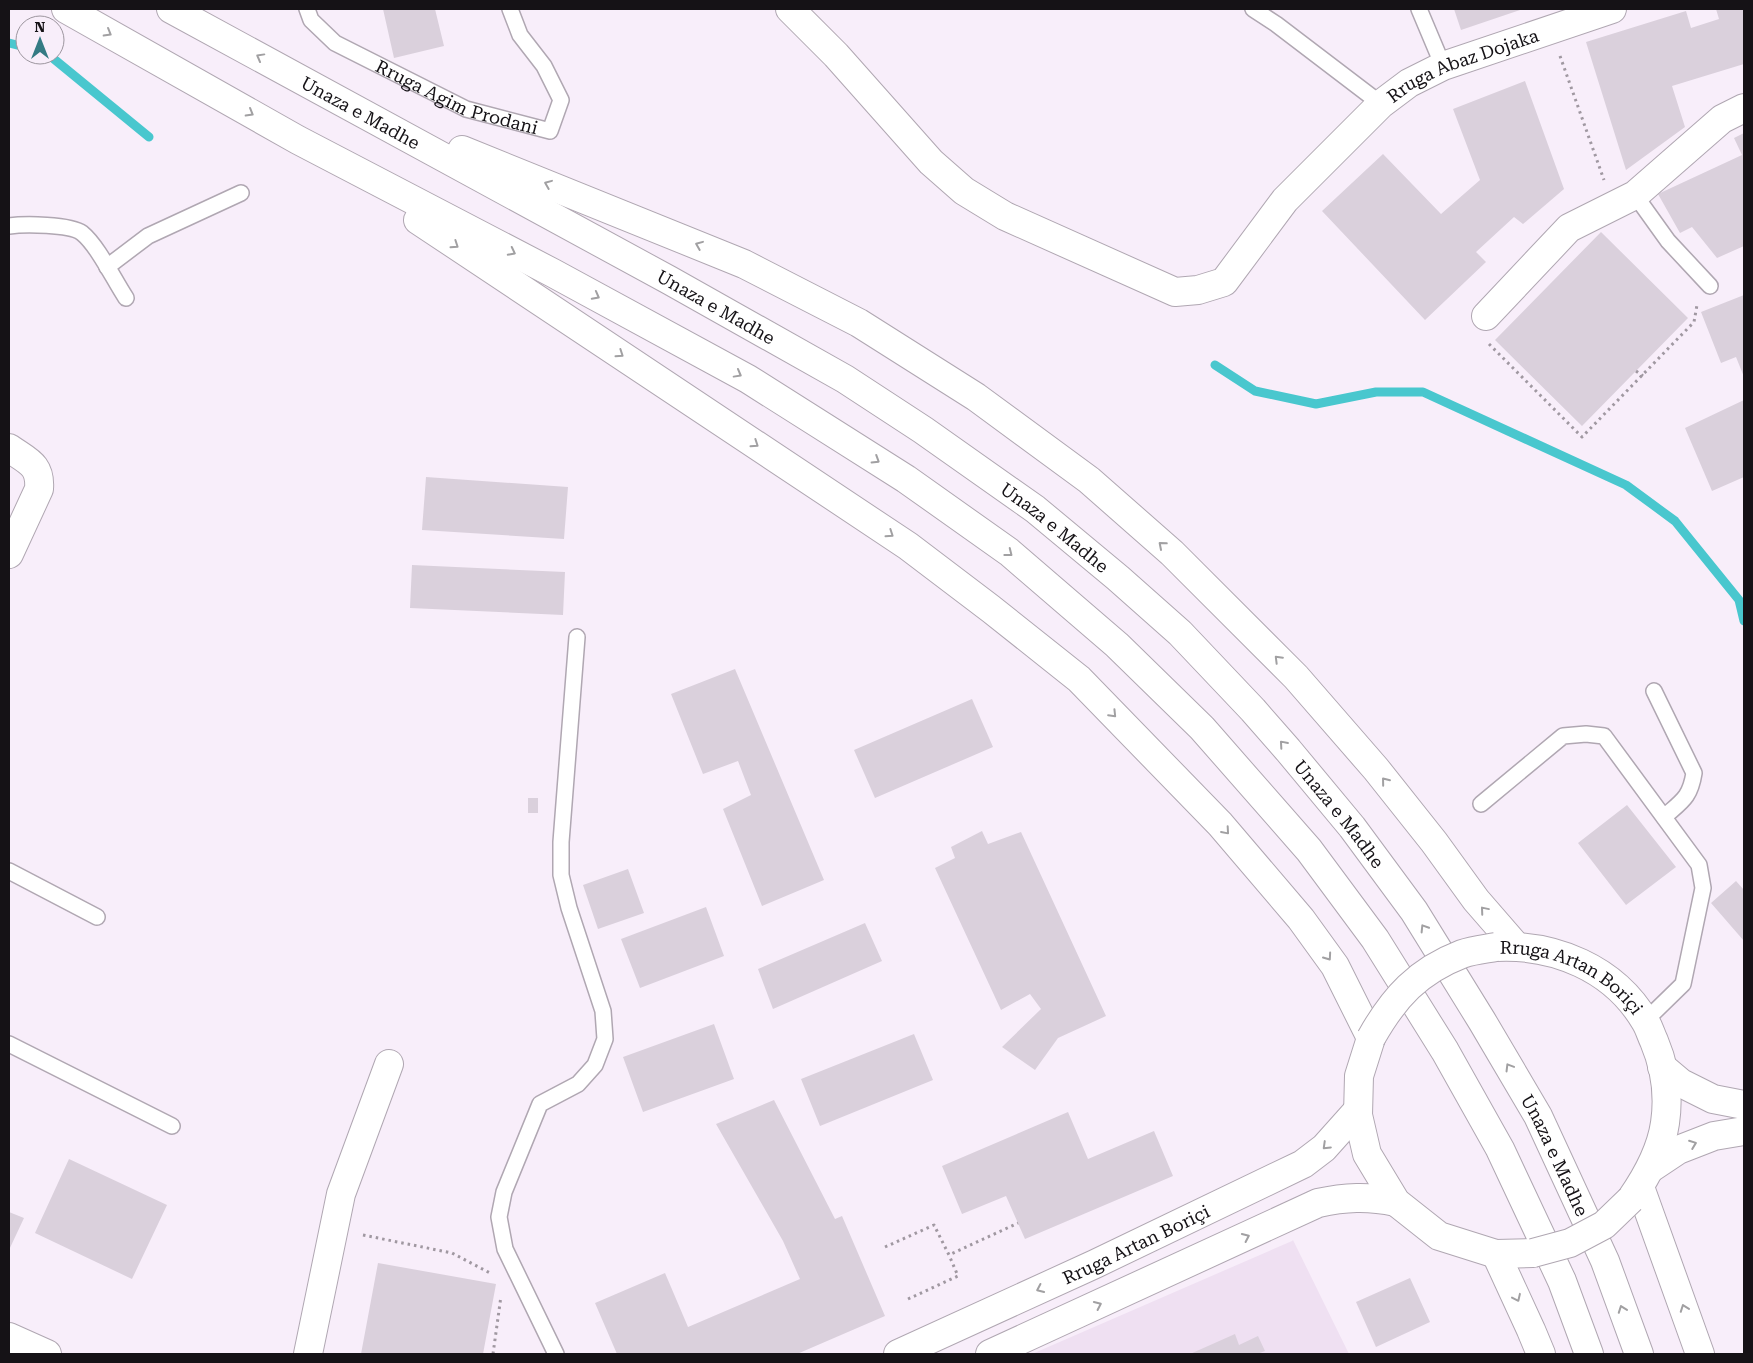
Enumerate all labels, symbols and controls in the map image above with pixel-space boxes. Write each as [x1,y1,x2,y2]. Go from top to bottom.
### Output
north arrow [15,15,65,65]
text: N [35,19,46,35]
street label: Rruga Abaz Dojaka [1383,24,1541,107]
one-way arrow [103,26,112,36]
one-way arrow [256,53,265,63]
street label: Rruga Agim Prodani [372,55,541,138]
street label: Unaza e Madhe [298,71,424,153]
one-way arrow [244,107,253,117]
one-way arrow [544,180,553,191]
one-way arrow [450,239,459,248]
one-way arrow [695,241,703,251]
one-way arrow [507,246,516,256]
street label: Unaza e Madhe [653,265,779,348]
one-way arrow [590,289,599,299]
one-way arrow [614,348,624,357]
one-way arrow [733,367,742,377]
one-way arrow [750,438,759,447]
one-way arrow [871,453,880,463]
street label: Unaza e Madhe [997,478,1113,577]
one-way arrow [884,528,894,537]
one-way arrow [1159,541,1168,550]
one-way arrow [1003,547,1013,556]
one-way arrow [1275,655,1284,664]
one-way arrow [1107,709,1116,718]
one-way arrow [1280,741,1288,750]
street label: Unaza e Madhe [1290,755,1389,872]
one-way arrow [1382,777,1391,786]
one-way arrow [1220,826,1229,835]
one-way arrow [1481,906,1490,915]
one-way arrow [1421,924,1431,933]
street label: Rruga Artan Boriçi [1500,936,1648,1018]
one-way arrow [1322,951,1331,961]
one-way arrow [1506,1063,1516,1072]
street label: Unaza e Madhe [1517,1090,1593,1219]
one-way arrow [1322,1140,1331,1149]
one-way arrow [1688,1140,1697,1151]
street label: Rruga Artan Boriçi [1059,1200,1213,1288]
one-way arrow [1240,1233,1249,1243]
one-way arrow [1036,1282,1045,1293]
one-way arrow [1511,1293,1521,1302]
one-way arrow [1093,1300,1102,1311]
one-way arrow [1680,1304,1690,1313]
one-way arrow [1618,1305,1628,1313]

